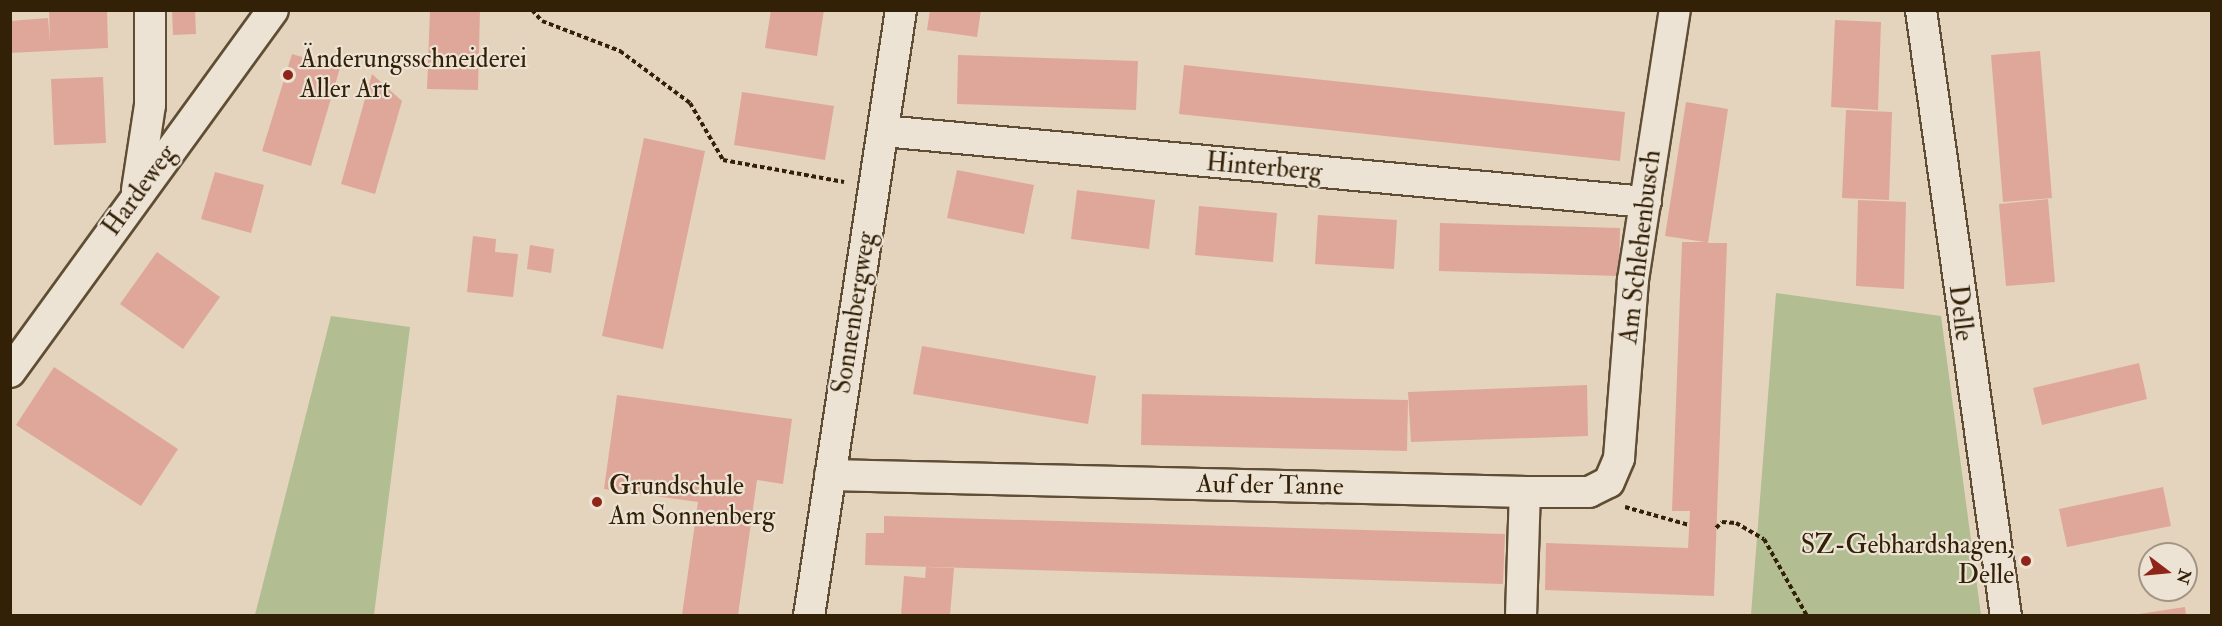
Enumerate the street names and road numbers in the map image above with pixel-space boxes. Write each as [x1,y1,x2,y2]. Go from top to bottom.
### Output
street label: Hardeweg [97,139,183,243]
street label: Hinterberg [1205,147,1323,189]
street label: Am Schlehenbusch [1614,148,1668,346]
street label: Sonnenbergweg [827,230,883,396]
street label: Delle [1941,283,1979,343]
street label: Auf der Tanne [1196,469,1344,503]

